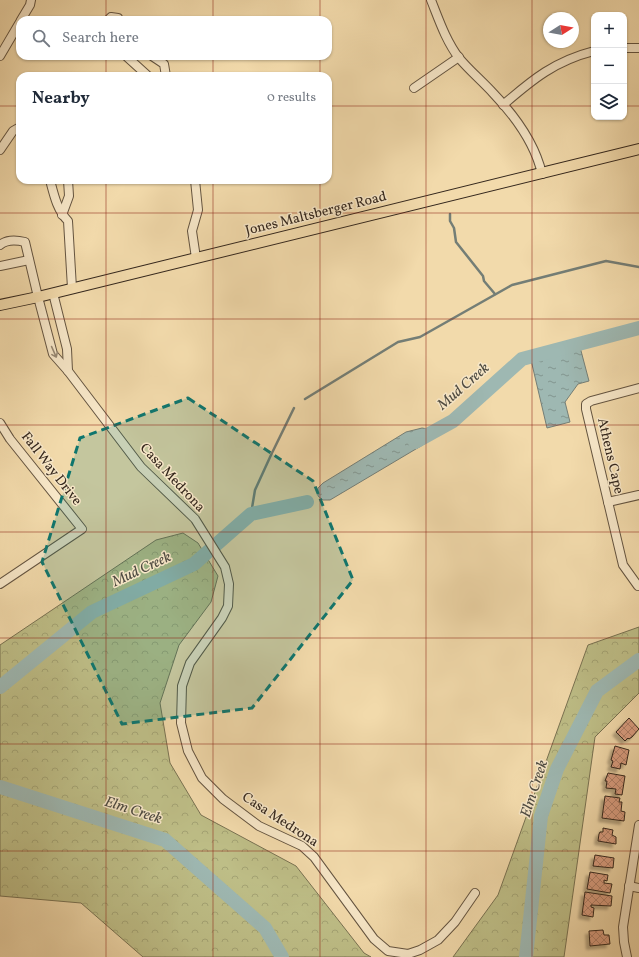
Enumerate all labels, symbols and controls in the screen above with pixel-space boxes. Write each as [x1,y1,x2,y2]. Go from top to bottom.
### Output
north arrow [543,12,579,48]
map controls [591,12,627,120]
button: + [591,12,627,48]
search box [16,16,332,60]
icon: search [30,27,52,49]
text: Search here [62,28,139,49]
button: − [591,48,627,84]
button: layers [591,84,627,120]
text: Nearby [32,87,90,110]
text: 0 results [267,89,316,107]
street label: Jones Maltsberger Road [243,187,389,241]
one-way arrow [50,345,58,357]
water label: Mud Creek [433,358,495,416]
street label: Athens Cape [592,416,628,496]
street label: Fall Way Drive [16,428,86,510]
street label: Casa Medrona [135,439,209,517]
water label: Mud Creek [108,547,175,593]
water label: Elm Creek [516,757,554,820]
street label: Casa Medrona [238,788,322,852]
water label: Elm Creek [102,792,165,830]

